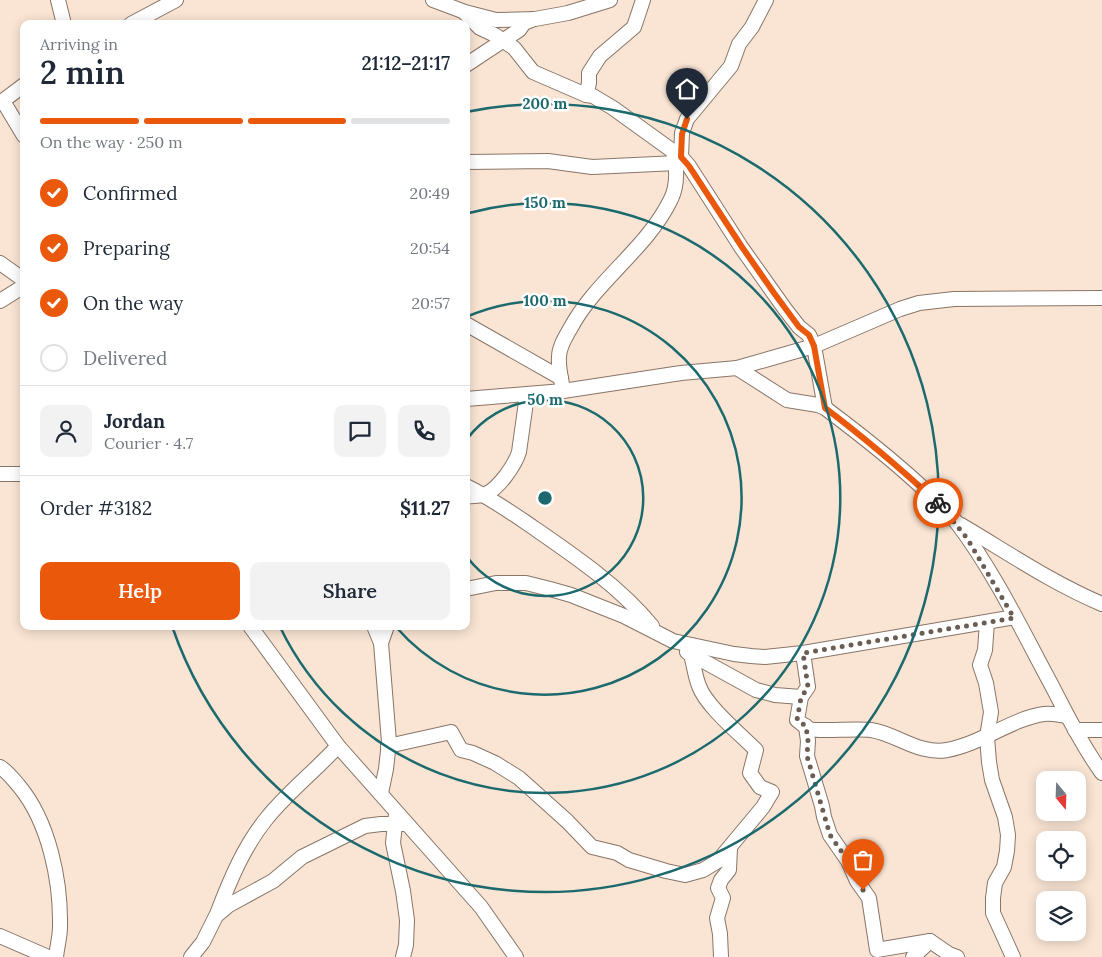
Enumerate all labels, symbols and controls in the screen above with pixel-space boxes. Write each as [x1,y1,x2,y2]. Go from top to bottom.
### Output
text: Arriving in [40,34,118,54]
text: 21:12–21:17 [361,51,450,75]
text: 2 min [40,52,125,93]
pin [666,68,708,119]
icon: home [673,75,701,103]
text: 200 m [523,94,568,113]
text: On the way · 250 m [40,132,183,152]
icon: check [40,179,68,207]
text: Confirmed [83,181,178,205]
text: 20:49 [410,183,450,203]
text: 150 m [524,193,566,212]
icon: check [40,234,68,262]
text: Preparing [83,236,170,260]
text: 20:54 [410,238,450,258]
icon: check [40,289,68,317]
text: On the way [83,291,183,315]
text: 100 m [524,291,567,310]
text: 20:57 [411,293,450,313]
text: Delivered [83,346,167,370]
text: 50 m [527,390,563,409]
button: person [40,405,92,457]
button: chat [334,405,386,457]
button: phone [398,405,450,457]
text: Jordan [104,409,165,433]
text: Courier · 4.7 [104,433,193,453]
courier [913,478,963,528]
centre of rings [536,489,554,507]
icon: bike [924,489,952,517]
text: Order #3182 [40,496,152,520]
text: $11.27 [400,496,450,520]
button: Help [40,562,240,620]
button: Share [250,562,450,620]
north arrow [1036,771,1086,821]
map controls [1036,771,1086,941]
button: locate [1036,831,1086,881]
pin [842,839,884,890]
icon: bag [849,846,877,874]
button: layers [1036,891,1086,941]

